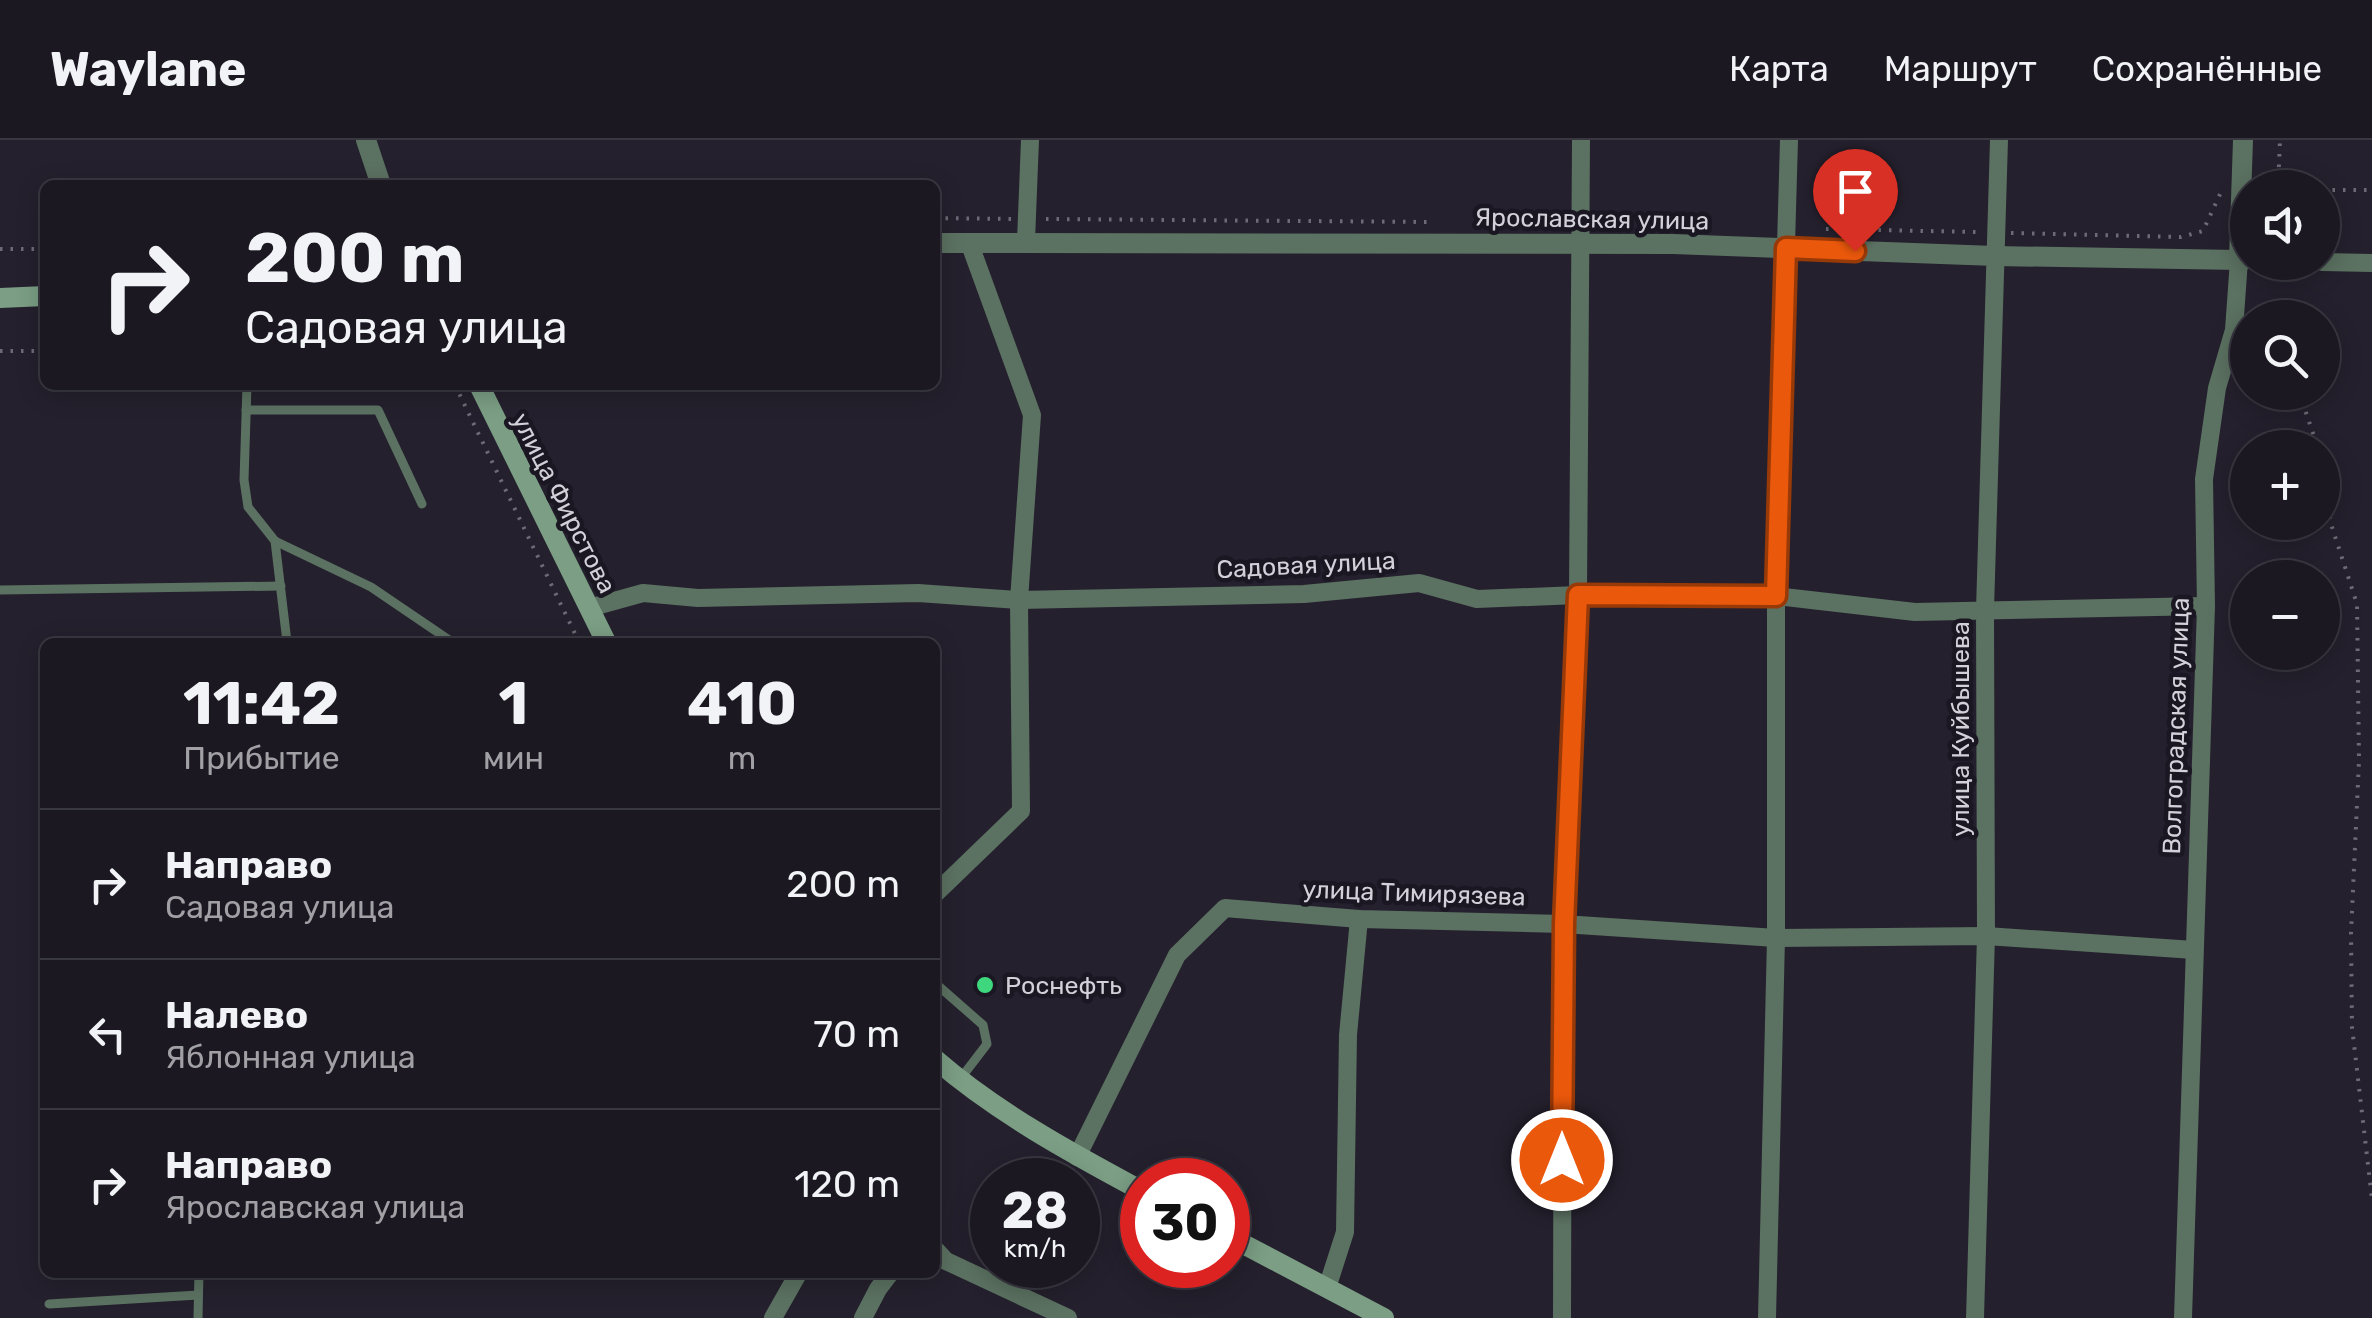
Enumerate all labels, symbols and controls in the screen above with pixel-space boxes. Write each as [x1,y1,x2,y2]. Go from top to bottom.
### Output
text: Waylane [50,41,247,98]
text: Карта [1729,48,1829,90]
text: Маршрут [1884,48,2037,90]
text: Сохранённые [2092,48,2322,90]
pin [1813,149,1898,252]
icon: arrive [1828,164,1883,219]
map controls [2230,170,2340,670]
button: sound [2230,170,2340,280]
street label: Ярославская улица [1474,202,1710,236]
text: 200 m [245,217,465,300]
icon: right [80,220,210,350]
button: search [2230,300,2340,410]
text: Садовая улица [245,301,568,354]
street label: улица Фирстова [506,408,622,598]
button: + [2230,430,2340,540]
street label: Садовая улица [1216,546,1396,584]
button: − [2230,560,2340,670]
street label: Волгоградская улица [2157,597,2195,855]
street label: улица Куйбышева [1946,621,1975,837]
text: 11:42 [183,668,340,739]
text: 1 [499,668,528,739]
text: 410 [687,668,797,739]
text: Прибытие [183,739,340,777]
text: мин [483,739,544,777]
text: m [728,739,756,777]
text: Направо [165,842,332,888]
icon: right [80,857,135,912]
text: 200 m [786,861,900,907]
street label: улица Тимирязева [1302,875,1526,911]
text: Садовая улица [165,888,394,926]
place label: Роснефть [1005,971,1122,1000]
marker: Роснефть [974,974,996,996]
text: Налево [165,992,308,1038]
icon: left [80,1007,135,1062]
text: 70 m [813,1011,900,1057]
text: Яблонная улица [165,1038,416,1076]
position arrow [1510,1108,1614,1212]
text: Направо [165,1142,332,1188]
icon: right [80,1157,135,1212]
speed limit sign: 30 [1120,1158,1250,1288]
text: 120 m [794,1161,900,1207]
text: 28 [1002,1181,1068,1241]
text: Ярославская улица [165,1188,465,1226]
text: km/h [1004,1234,1066,1263]

